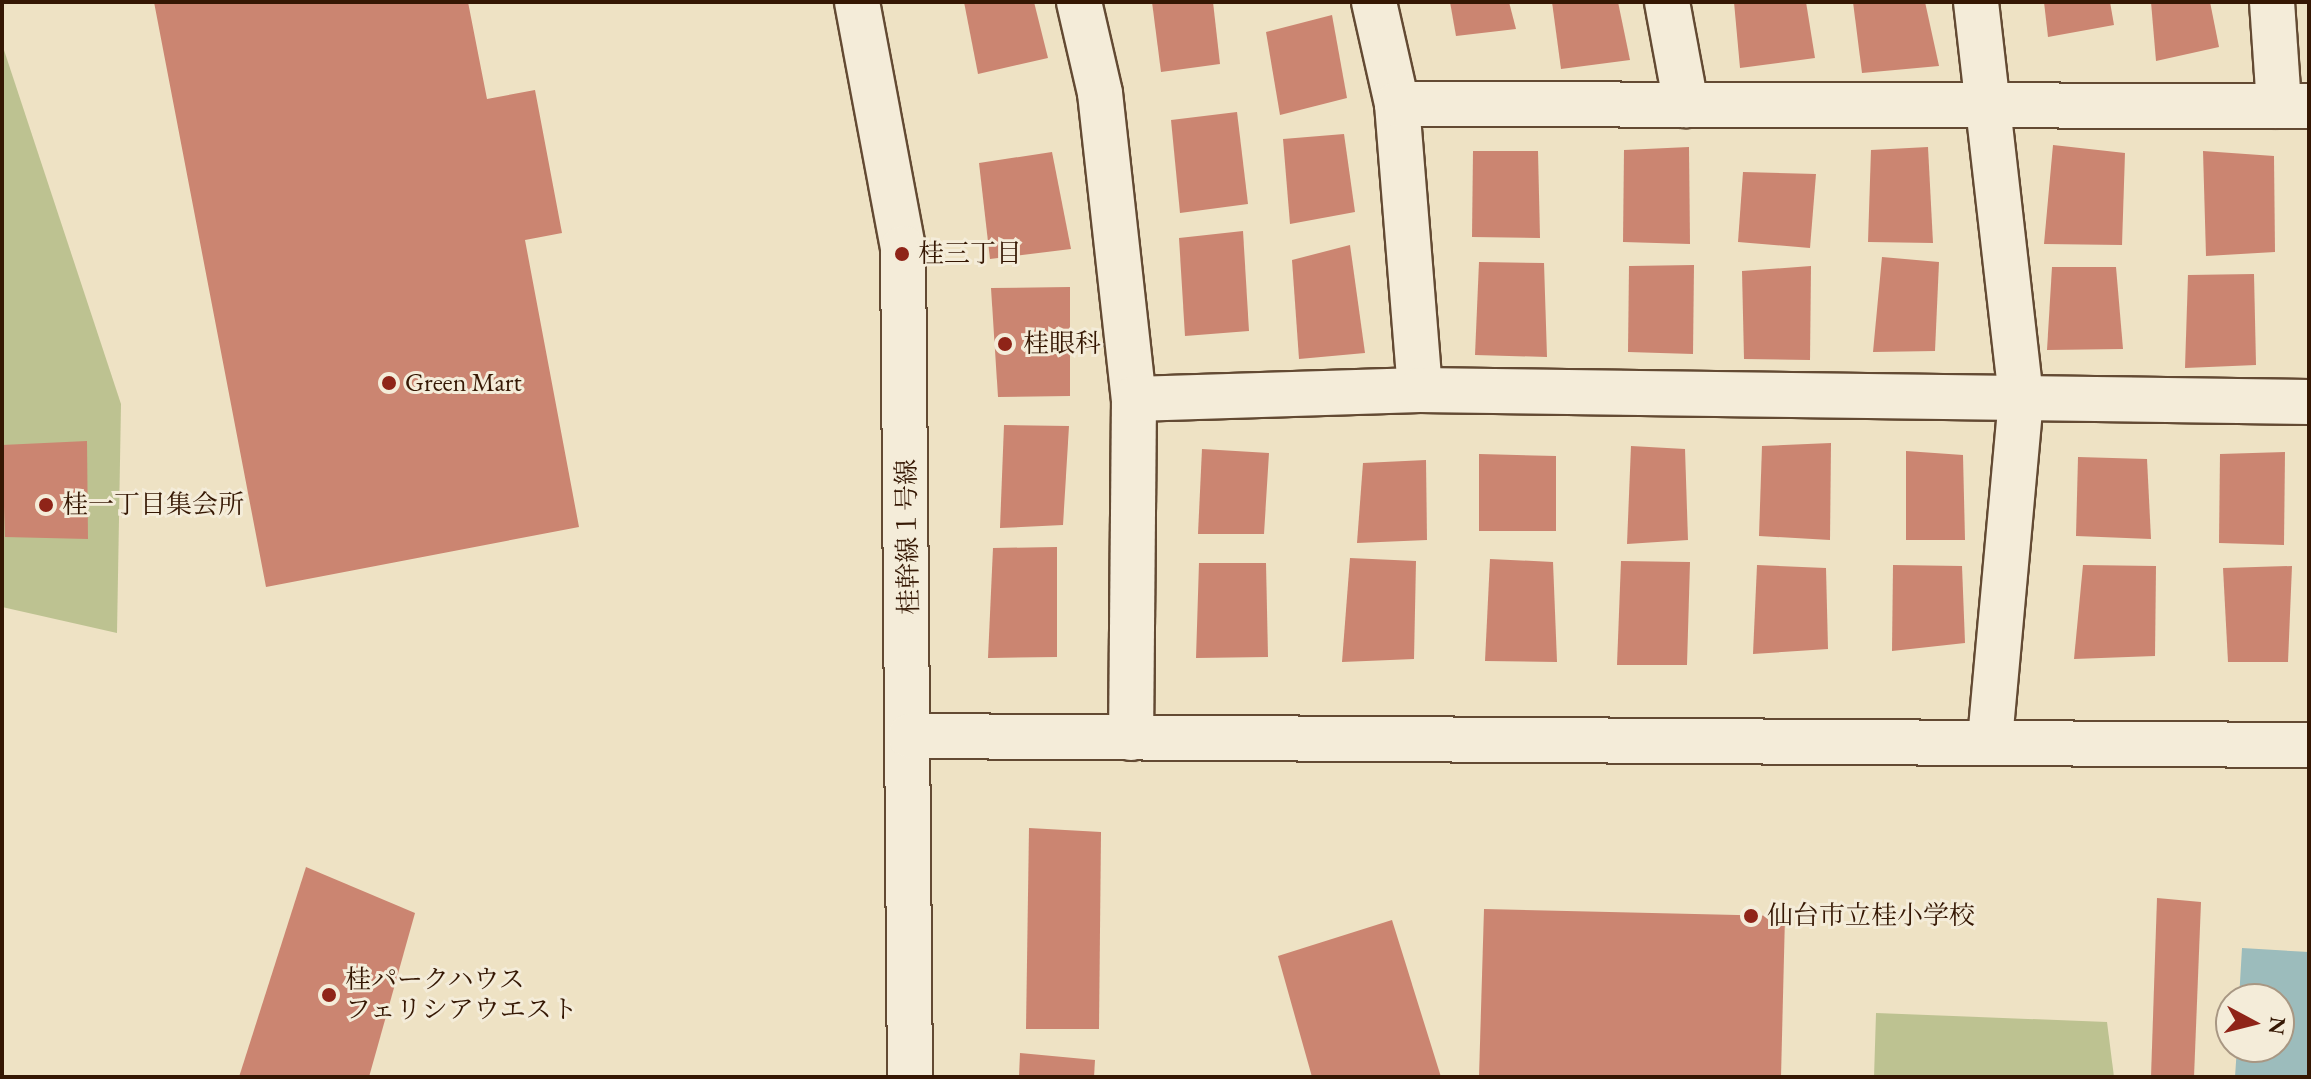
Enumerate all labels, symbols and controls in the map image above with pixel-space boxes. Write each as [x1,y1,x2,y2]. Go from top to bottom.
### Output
place label: 桂三丁目 [918,238,1022,270]
marker: 桂三丁目 [893,245,911,263]
place label: 桂眼科 [1023,328,1101,360]
marker: 桂眼科 [994,333,1016,355]
place label: Green Mart [405,367,522,399]
marker: Green Mart [380,374,398,392]
street label: 桂幹線１号線 [891,459,925,615]
place label: 桂一丁目集会所 [62,489,244,521]
marker: 桂一丁目集会所 [37,496,55,514]
place label: 仙台市立桂小学校 [1767,900,1975,932]
marker: 仙台市立桂小学校 [1742,907,1760,925]
place label: 桂パークハウス フェリシアウエスト [345,964,579,1026]
north arrow [2215,983,2295,1063]
marker: 桂パークハウス フェリシアウエスト [320,986,338,1004]
text: N [2262,1015,2293,1036]

